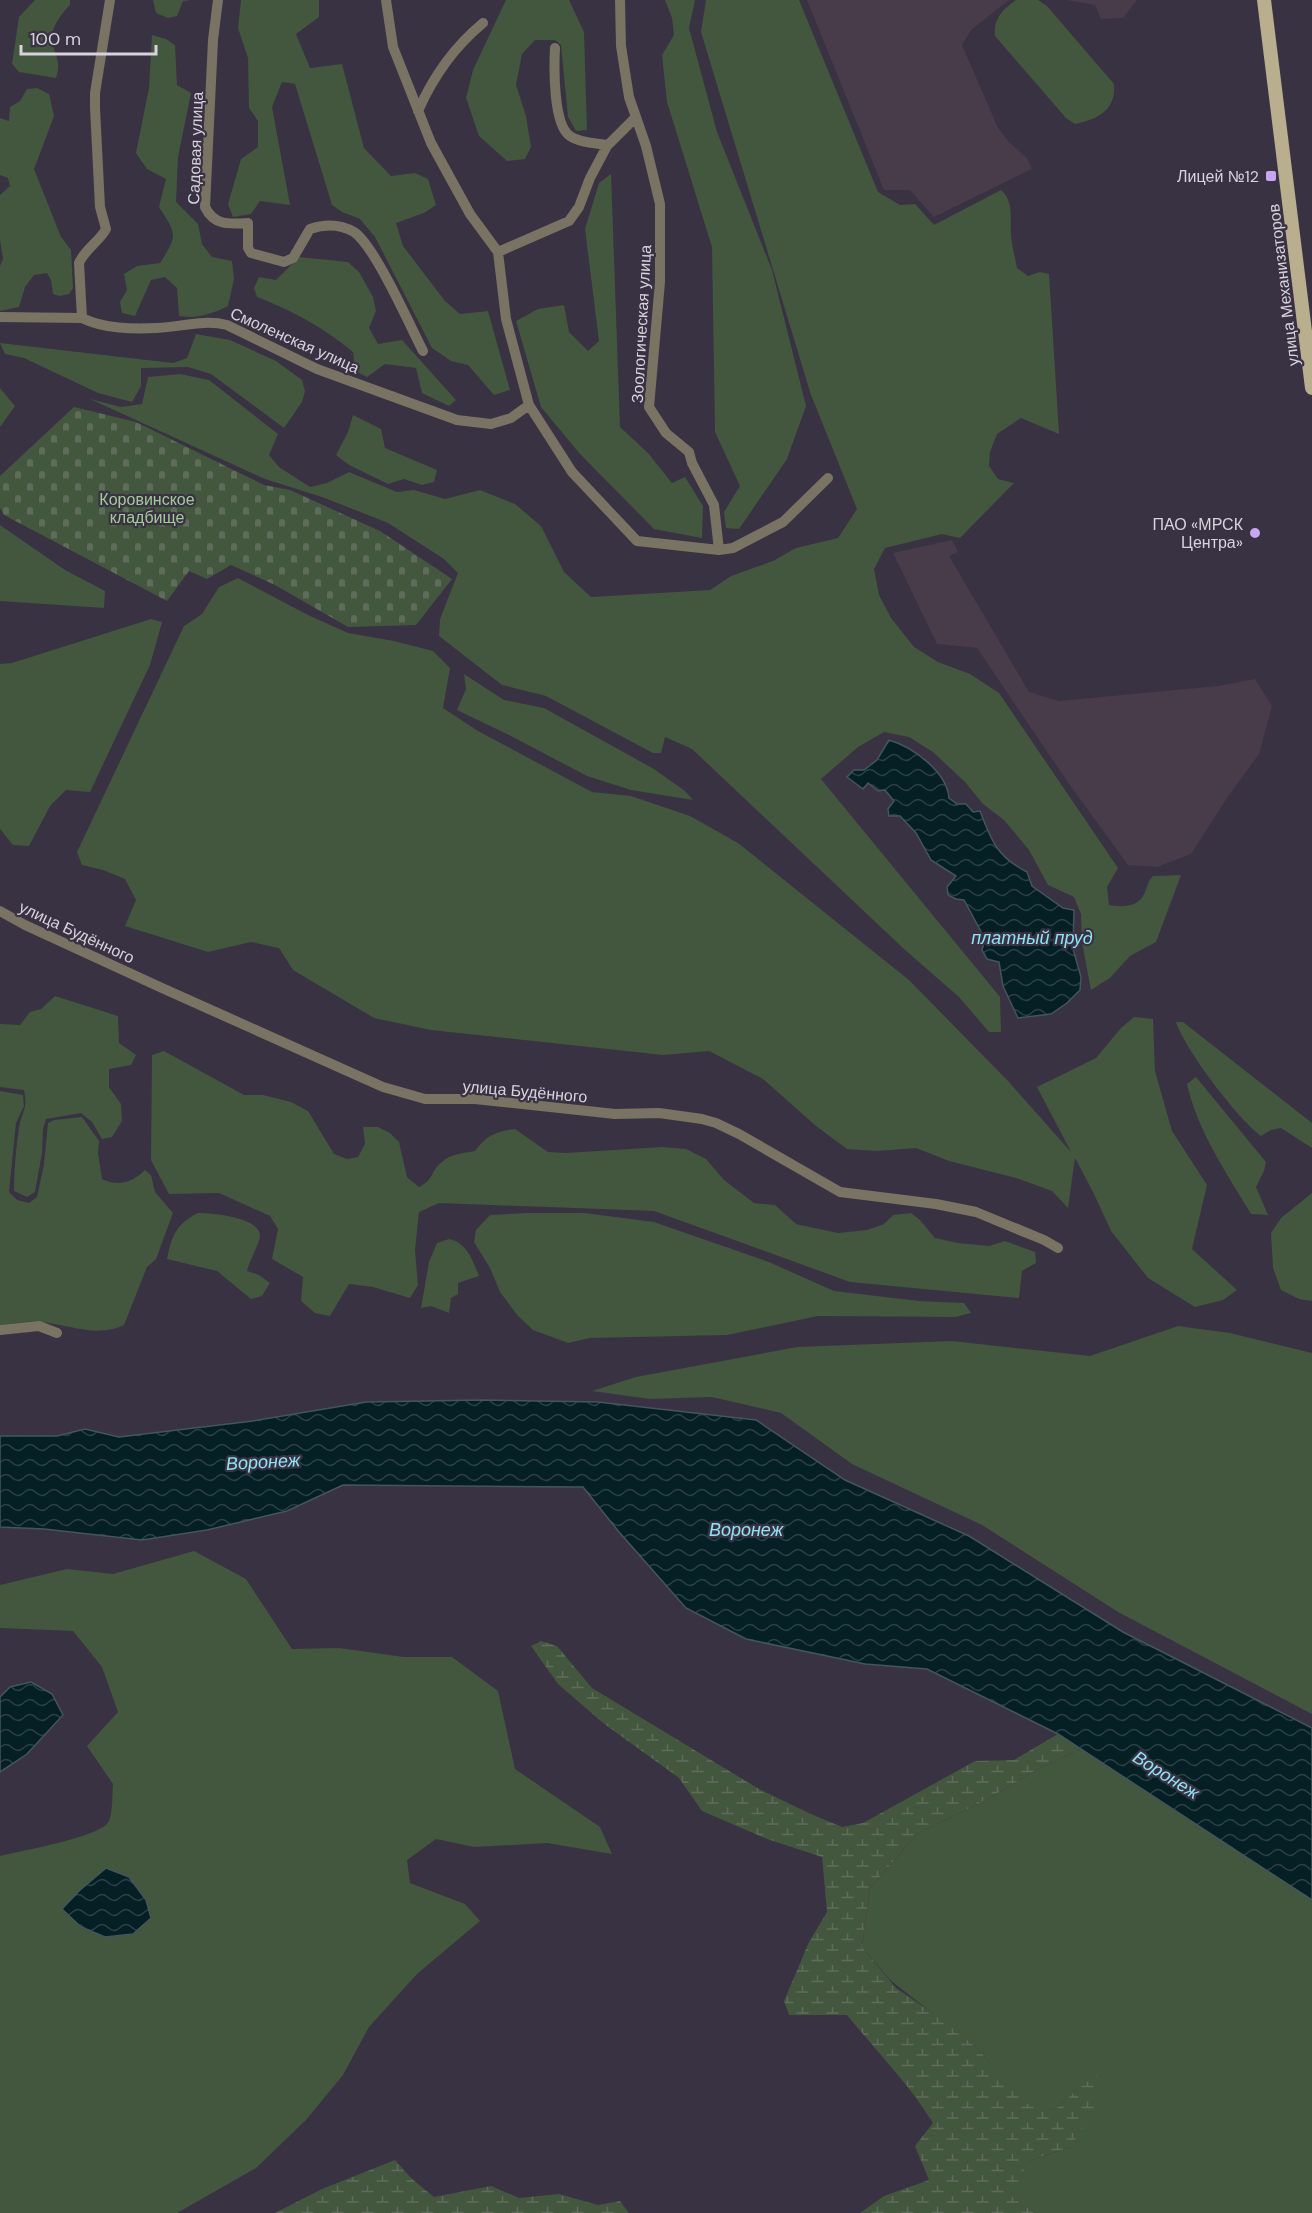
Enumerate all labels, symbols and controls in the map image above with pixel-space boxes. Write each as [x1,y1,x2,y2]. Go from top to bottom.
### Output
scale bar [21,18,156,56]
text: 100 m [30,27,81,51]
street label: Садовая улица [183,91,208,205]
place label: Лицей №12 [1177,166,1259,187]
marker: Лицей №12 [1264,169,1278,183]
street label: улица Механизаторов [1263,203,1304,367]
street label: Зоологическая улица [627,244,656,404]
street label: Смоленская улица [227,303,363,378]
park label: Коровинское кладбище [99,489,195,528]
place label: ПАО «МРСК Центра» [1153,514,1244,553]
marker: ПАО «МРСК Центра» [1248,526,1262,540]
street label: улица Будённого [16,897,138,968]
water label: платный пруд [971,926,1093,950]
street label: улица Будённого [462,1076,588,1107]
water label: Воронеж [225,1448,302,1476]
water label: Воронеж [709,1518,785,1542]
water label: Воронеж [1128,1745,1205,1806]

